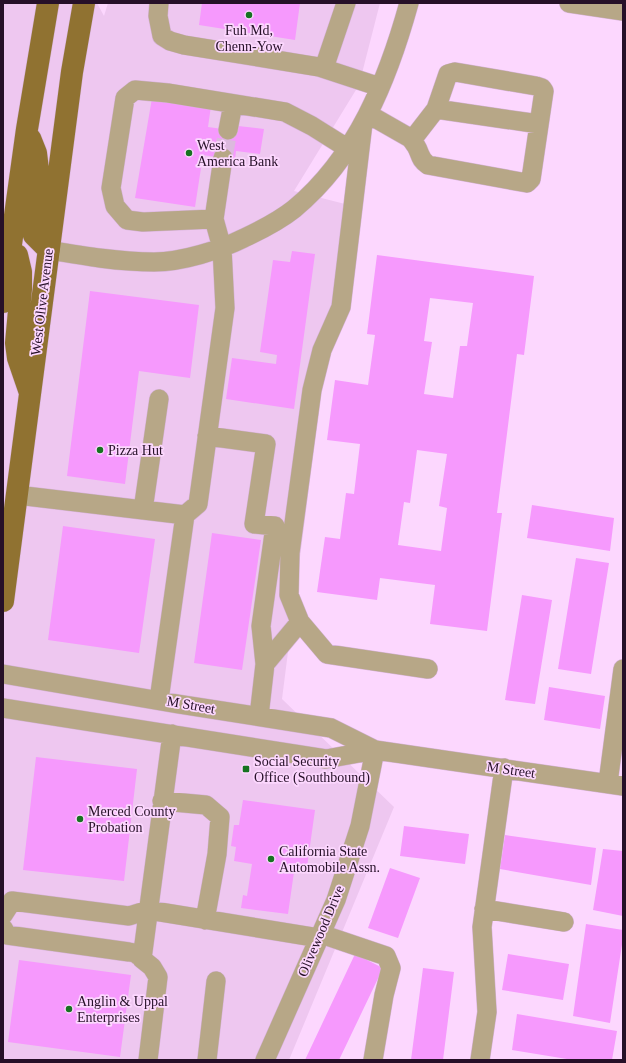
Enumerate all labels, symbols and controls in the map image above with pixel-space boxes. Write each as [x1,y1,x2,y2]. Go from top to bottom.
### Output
marker: Fuh Md, Chenn-Yow [244,10,254,20]
place label: Fuh Md, Chenn-Yow [215,23,283,54]
place label: West America Bank [197,138,278,169]
marker: West America Bank [184,148,194,158]
street label: West Olive Avenue [28,248,56,356]
place label: Pizza Hut [108,443,163,458]
marker: Pizza Hut [95,445,105,455]
street label: M Street [166,693,216,717]
place label: Social Security Office (Southbound) [254,754,370,786]
street label: M Street [486,759,536,781]
marker: Social Security Office (Southbound) [241,764,251,774]
place label: Merced County Probation [88,804,175,835]
marker: Merced County Probation [75,814,85,824]
place label: California State Automobile Assn. [279,844,380,875]
marker: California State Automobile Assn. [266,854,276,864]
street label: Olivewood Drive [295,883,347,979]
place label: Anglin & Uppal Enterprises [77,994,168,1025]
marker: Anglin & Uppal Enterprises [64,1004,74,1014]

